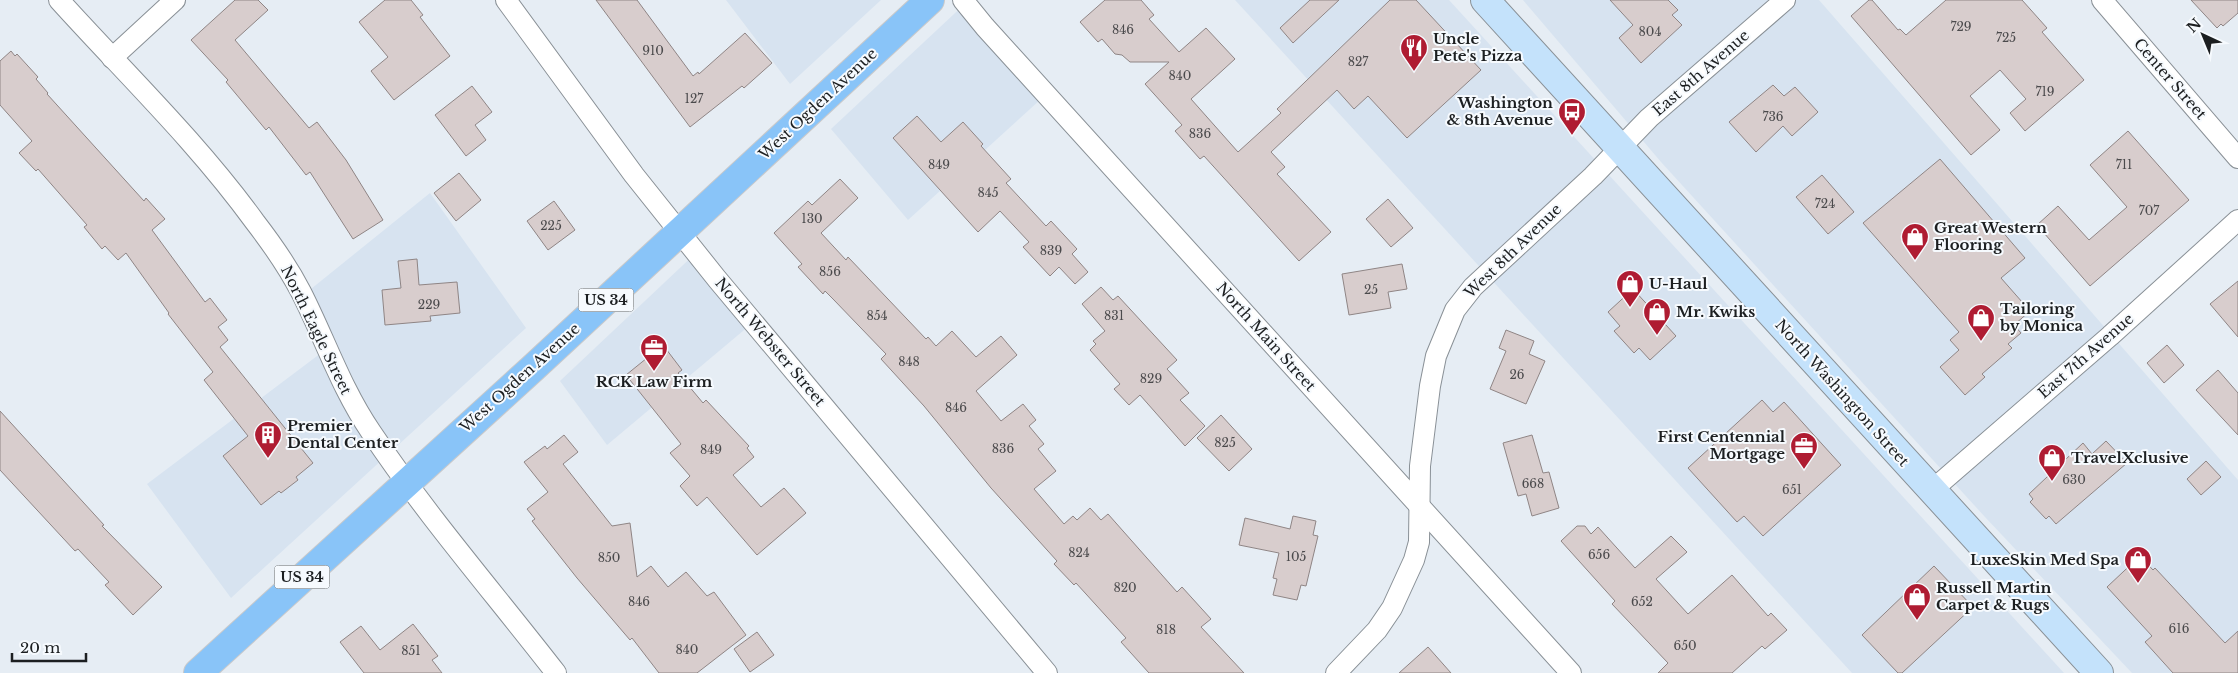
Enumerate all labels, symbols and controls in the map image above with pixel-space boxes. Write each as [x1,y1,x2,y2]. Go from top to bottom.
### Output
north arrow [2178,10,2228,60]
text: N [2183,15,2205,37]
house number: 729 [1950,19,1972,34]
house number: 846 [1112,22,1134,37]
house number: 804 [1639,24,1661,39]
street label: East 8th Avenue [1648,25,1753,120]
place label: Uncle Pete's Pizza [1433,29,1523,65]
house number: 725 [1996,30,2016,45]
restaurant icon: Uncle Pete's Pizza [1399,33,1429,72]
street label: Center Street [2130,34,2211,123]
house number: 910 [642,43,664,58]
street label: West Ogden Avenue [754,44,881,164]
house number: 827 [1348,54,1369,69]
house number: 840 [1169,68,1191,83]
house number: 719 [2035,84,2055,99]
house number: 127 [685,91,704,106]
place label: Washington & 8th Avenue [1447,93,1553,129]
bus stop icon: Washington & 8th Avenue [1557,97,1587,136]
house number: 736 [1762,109,1784,124]
house number: 836 [1189,126,1211,141]
house number: 849 [928,157,950,172]
house number: 711 [2116,157,2132,172]
house number: 845 [977,185,999,200]
house number: 724 [1815,196,1835,211]
street label: West 8th Avenue [1459,199,1565,303]
house number: 707 [2139,203,2160,218]
house number: 130 [801,211,823,226]
house number: 225 [540,218,562,233]
place label: Great Western Flooring [1934,218,2047,254]
shop icon: Great Western Flooring [1900,222,1930,261]
house number: 839 [1040,243,1062,258]
street label: North Eagle Street [277,262,356,398]
house number: 856 [819,264,841,279]
shop icon: U-Haul [1615,269,1645,308]
street label: North Webster Street [711,274,830,410]
place label: U-Haul [1649,274,1708,293]
street label: North Main Street [1213,278,1320,395]
house number: 25 [1364,282,1378,297]
road number: US 34 [578,288,634,312]
house number: 229 [418,297,440,312]
shop icon: Mr. Kwiks [1642,297,1672,336]
place label: Tailoring by Monica [1999,299,2084,335]
place label: Mr. Kwiks [1676,302,1755,321]
shop icon: Tailoring by Monica [1966,303,1996,342]
house number: 854 [866,308,888,323]
house number: 831 [1104,308,1124,323]
street label: East 7th Avenue [2034,309,2137,402]
street label: North Washington Street [1771,315,1914,470]
street label: West Ogden Avenue [455,319,584,437]
office icon: RCK Law Firm [639,333,669,372]
house number: 848 [898,354,920,369]
house number: 26 [1509,367,1525,382]
house number: 829 [1140,371,1162,386]
place label: RCK Law Firm [596,372,713,391]
house number: 846 [945,400,967,415]
place label: Premier Dental Center [287,416,399,452]
building icon: Premier Dental Center [253,420,283,459]
place label: First Centennial Mortgage [1657,427,1786,463]
office icon: First Centennial Mortgage [1789,431,1819,470]
house number: 825 [1214,435,1236,450]
house number: 836 [992,441,1014,456]
house number: 849 [700,442,722,457]
shop icon: TravelXclusive [2037,443,2067,482]
place label: TravelXclusive [2071,448,2189,467]
house number: 630 [2062,472,2086,487]
house number: 668 [1522,476,1544,491]
house number: 651 [1782,482,1802,497]
house number: 824 [1068,545,1090,560]
shop icon: LuxeSkin Med Spa [2123,545,2153,584]
house number: 656 [1588,547,1610,562]
house number: 105 [1286,549,1307,564]
house number: 850 [598,550,620,565]
place label: LuxeSkin Med Spa [1970,550,2119,569]
road number: US 34 [274,566,330,588]
place label: Russell Martin Carpet & Rugs [1936,578,2051,614]
house number: 820 [1113,580,1137,595]
shop icon: Russell Martin Carpet & Rugs [1902,582,1932,621]
house number: 846 [628,594,650,609]
house number: 652 [1631,594,1653,609]
house number: 616 [2169,621,2190,636]
house number: 818 [1156,622,1176,637]
scale bar [12,630,86,662]
text: 20 m [20,638,60,657]
house number: 650 [1673,638,1697,653]
house number: 840 [676,642,698,657]
house number: 851 [401,643,421,658]

